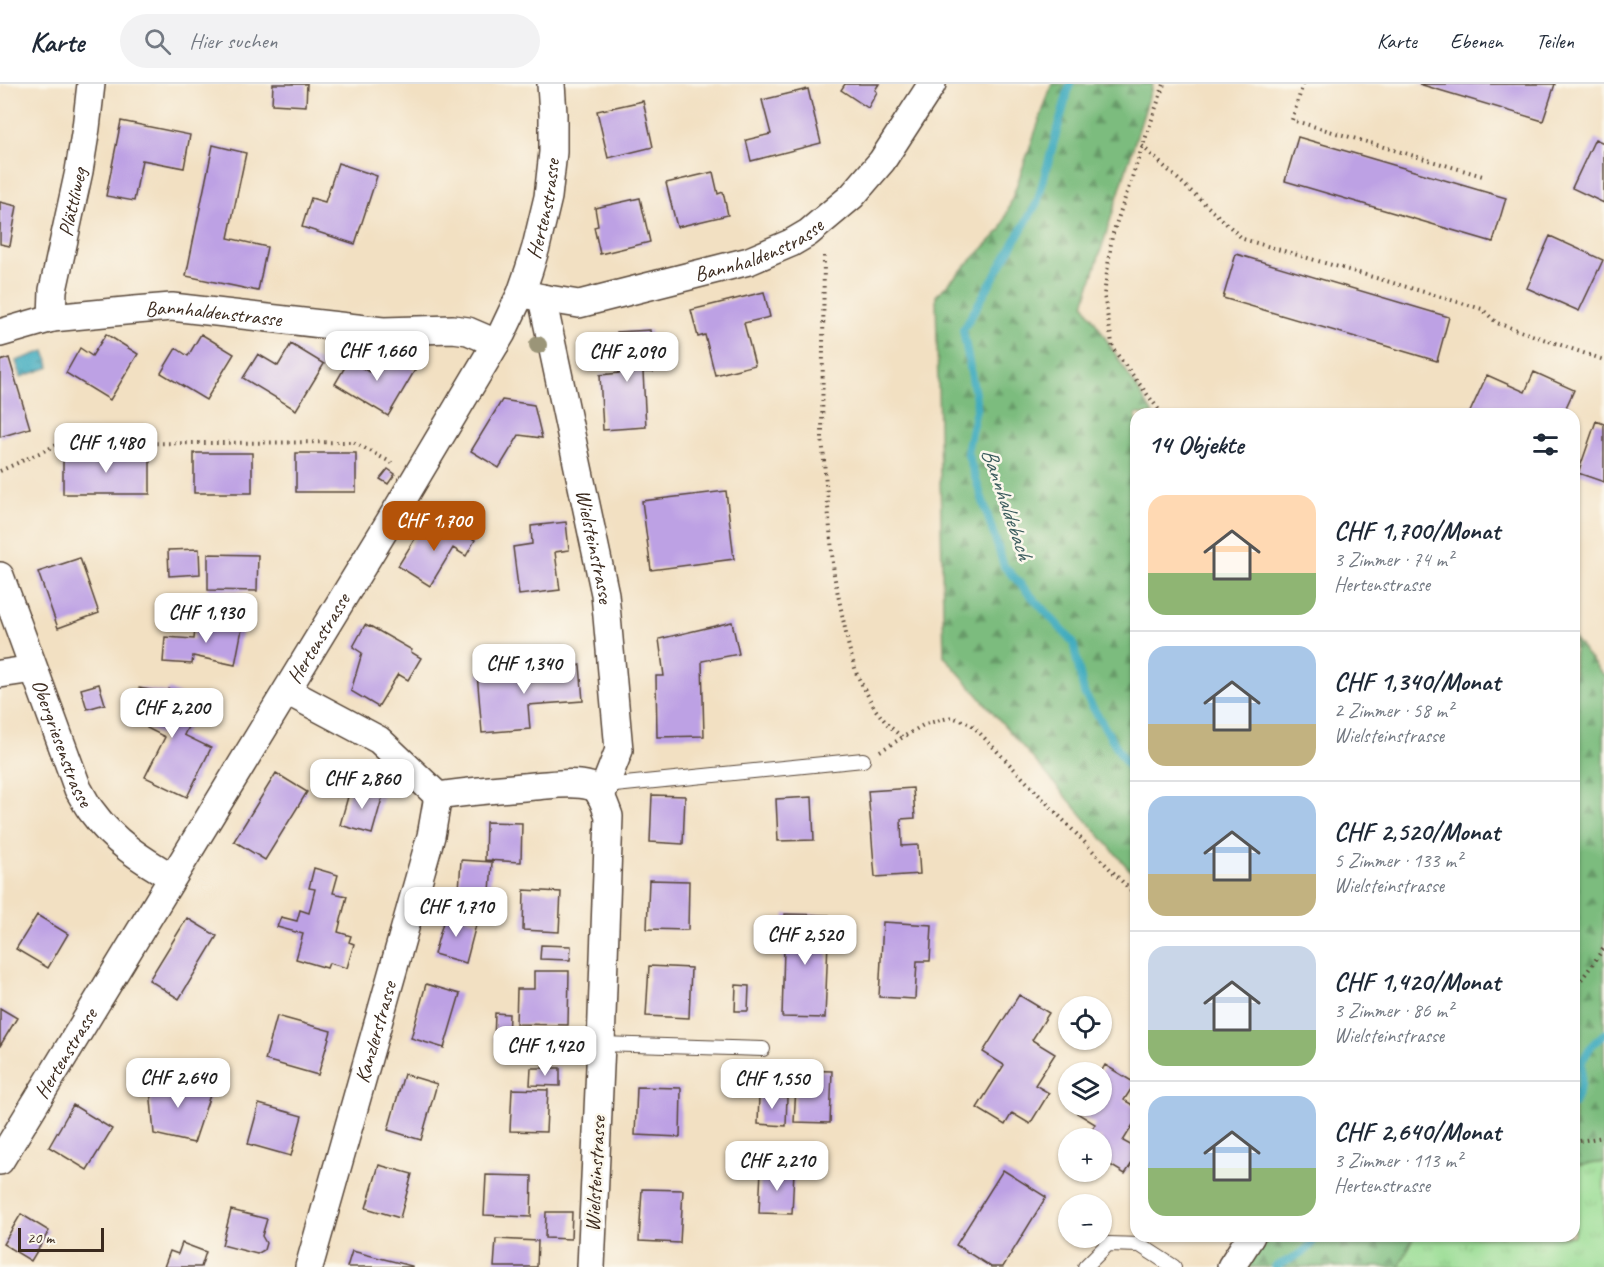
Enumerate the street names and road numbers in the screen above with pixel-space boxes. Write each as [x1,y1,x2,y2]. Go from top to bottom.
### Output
street label: Hertenstrasse [520,156,565,262]
street label: Plättliweg [52,164,93,239]
street label: Bannhaldenstrasse [692,212,829,287]
street label: Bannhaldenstrasse [144,294,284,332]
street label: Wielsteinstrasse [570,487,619,606]
street label: Hertenstrasse [281,587,357,688]
street label: Obergriesenstrasse [26,676,99,813]
street label: Kanzlerstrasse [349,976,403,1086]
street label: Hertenstrasse [28,1002,104,1103]
street label: Wielsteinstrasse [579,1114,611,1232]

